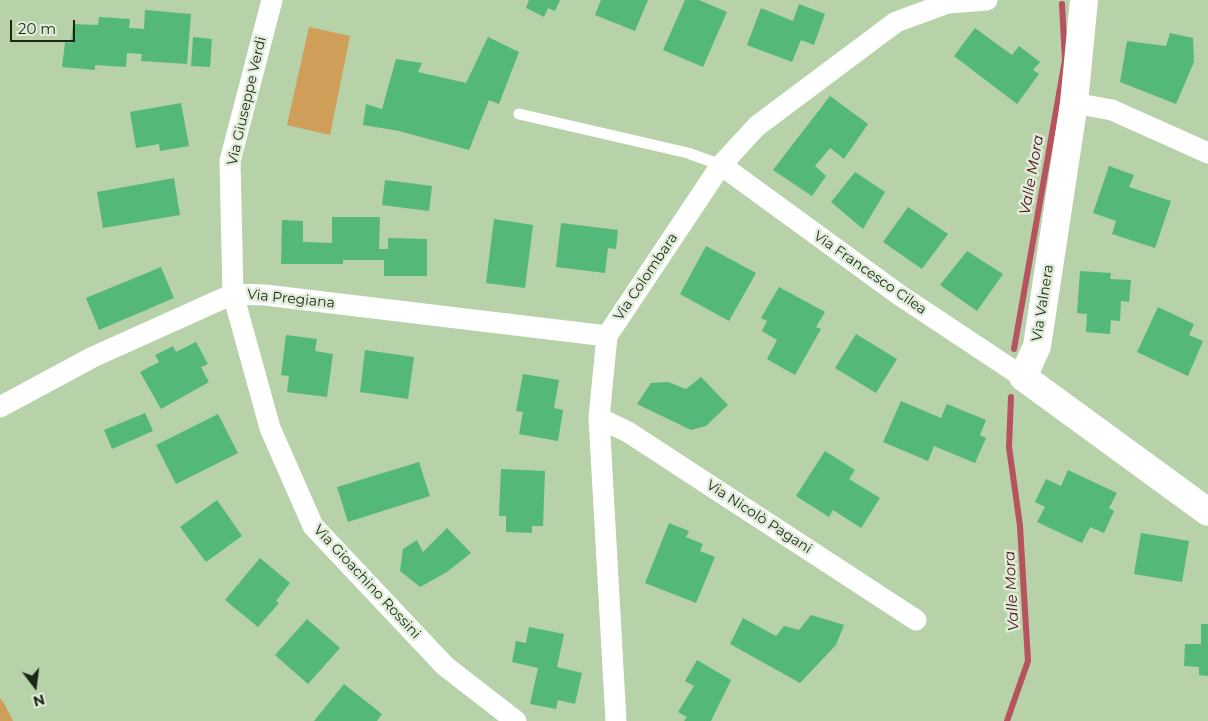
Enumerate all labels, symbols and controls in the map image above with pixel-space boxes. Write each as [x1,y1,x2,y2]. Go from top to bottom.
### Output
scale bar [12,10,78,42]
text: 20 m [18,19,56,38]
street label: Via Giuseppe Verdi [224,35,270,167]
water label: Valle Mora [1016,134,1048,216]
street label: Via Francesco Cilea [810,228,930,318]
street label: Via Colombara [611,230,681,324]
street label: Via Valnera [1029,263,1057,343]
street label: Via Pregiana [246,286,336,312]
street label: Via Nicolò Pagani [703,477,815,557]
street label: Via Gioachino Rossini [310,522,424,642]
water label: Valle Mora [1001,550,1023,632]
north arrow [10,661,60,711]
text: N [31,690,47,711]

